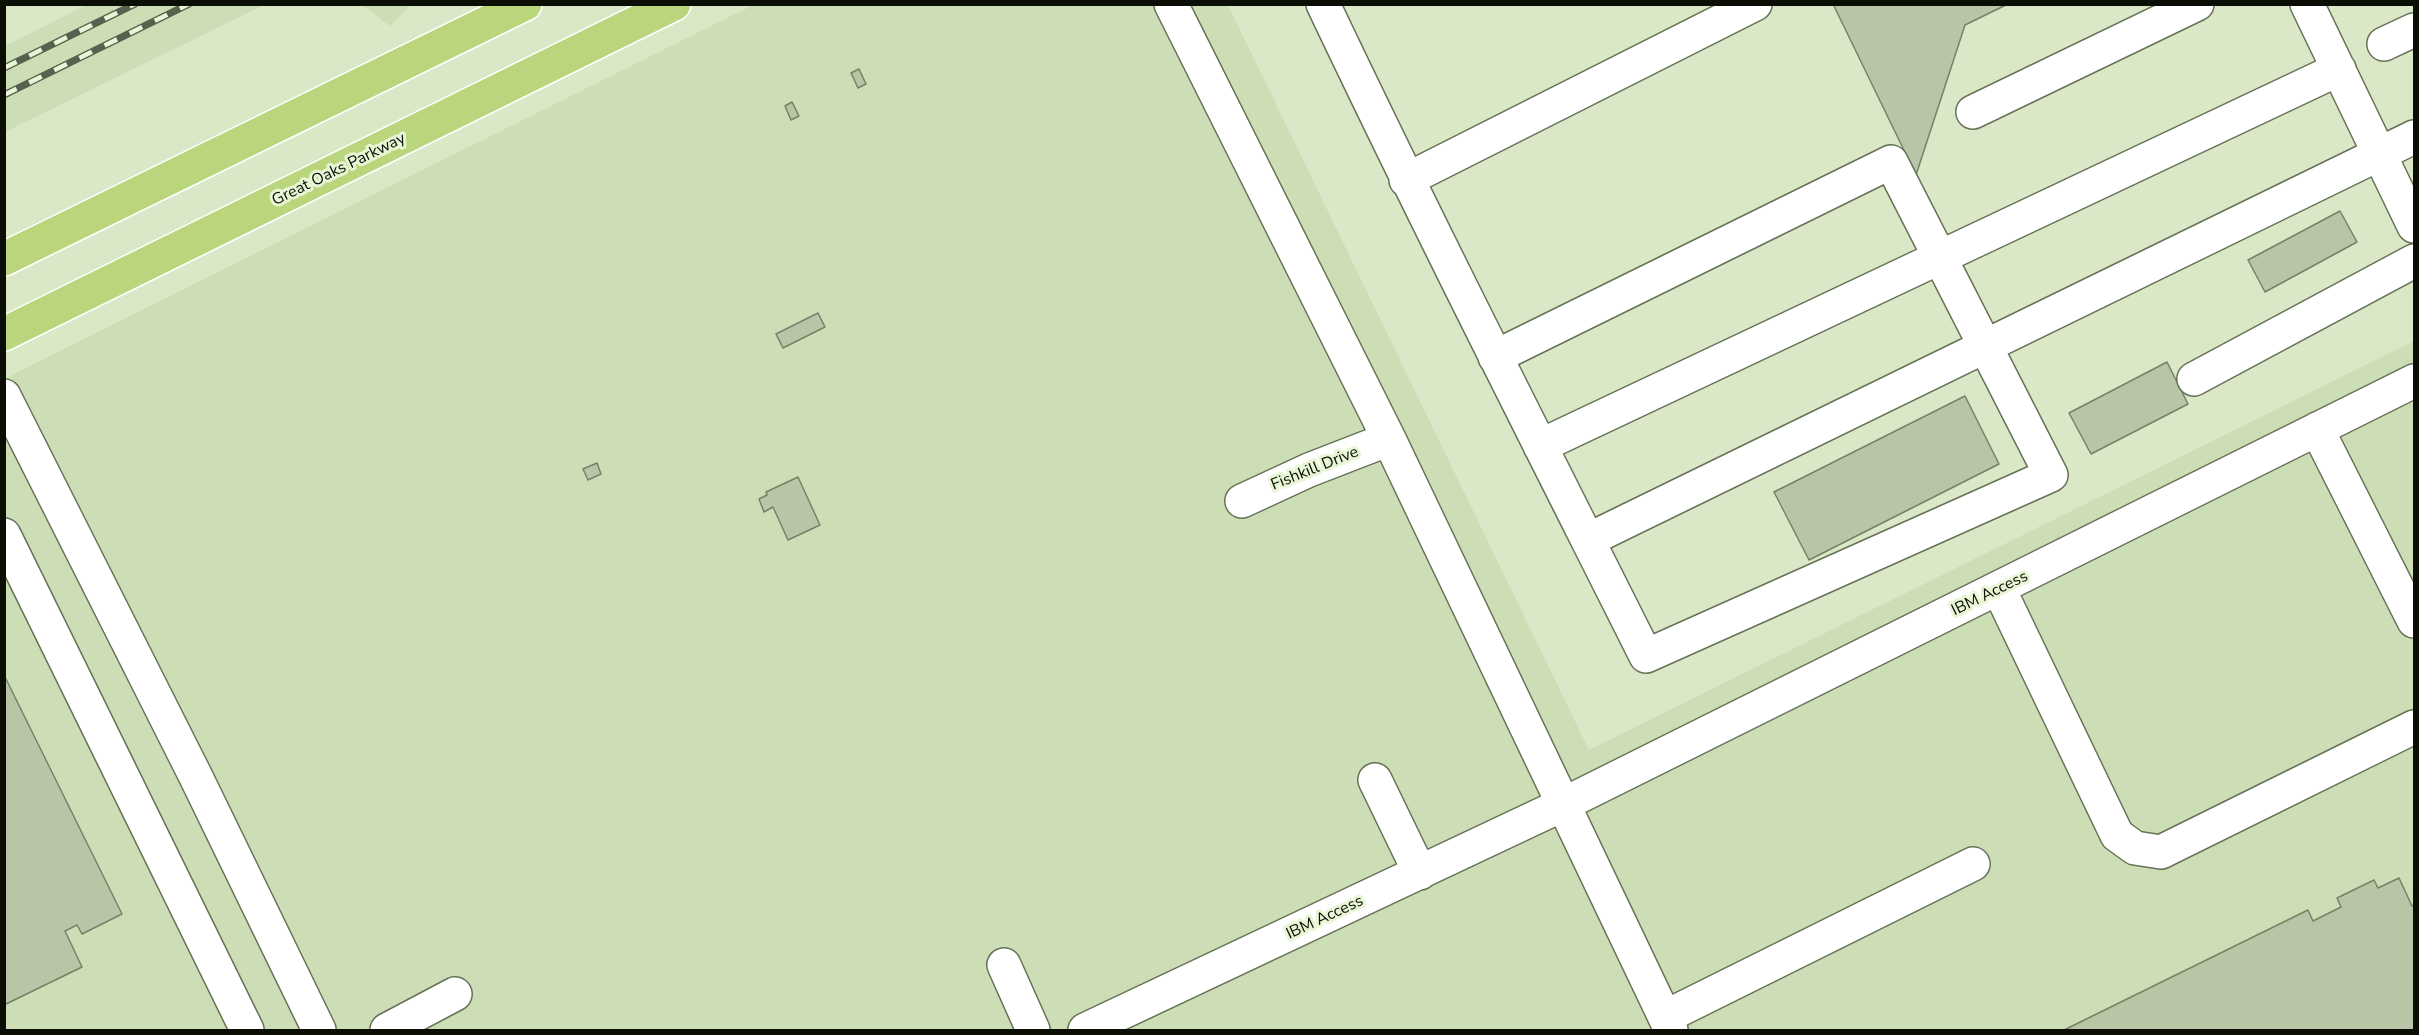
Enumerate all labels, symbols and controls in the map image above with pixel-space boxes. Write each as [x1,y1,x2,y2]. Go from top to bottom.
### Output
street label: Great Oaks Parkway [269,129,409,211]
street label: Fishkill Drive [1269,443,1361,495]
street label: IBM Access [1949,567,2031,621]
street label: IBM Access [1283,892,1367,944]

